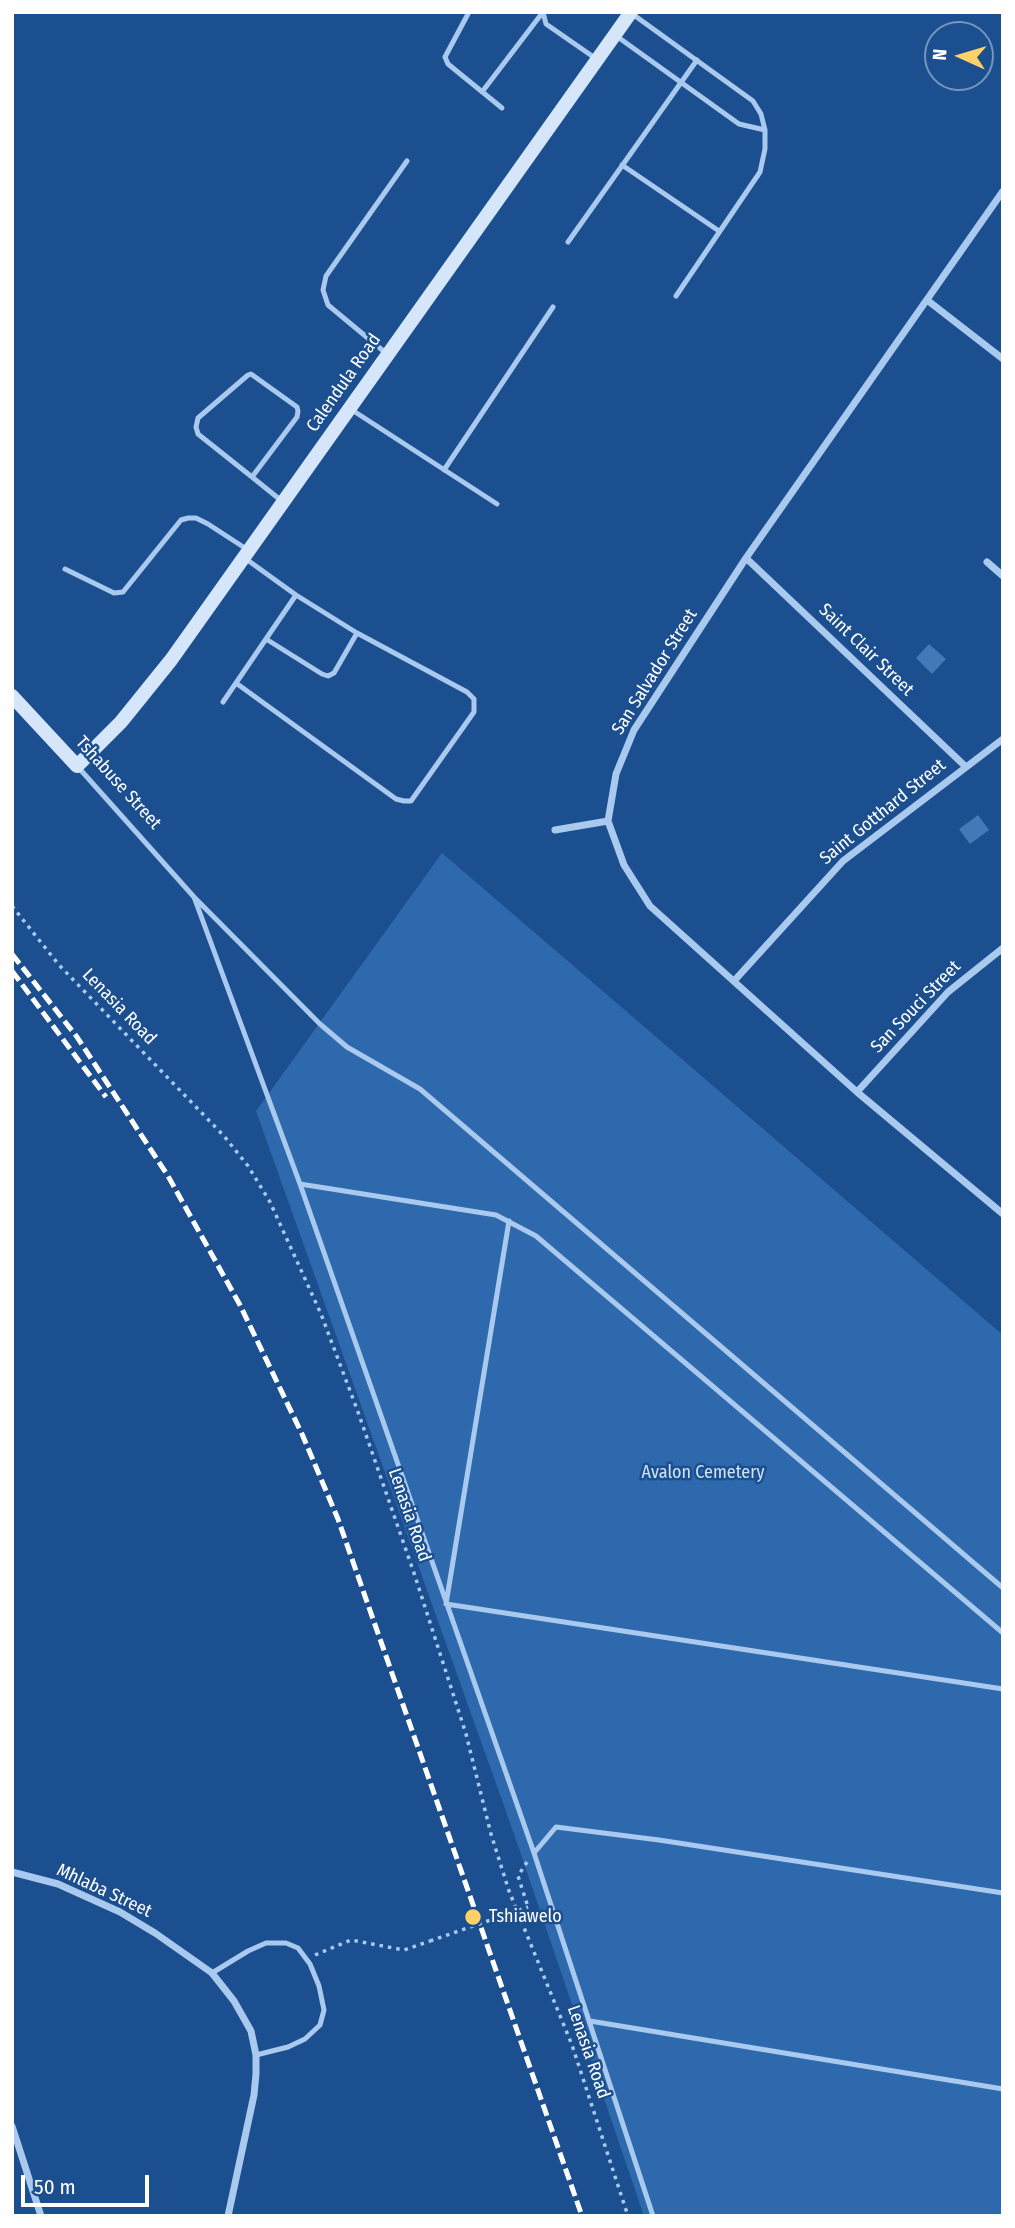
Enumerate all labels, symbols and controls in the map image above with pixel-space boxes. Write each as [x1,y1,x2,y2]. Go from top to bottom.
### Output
north arrow [924,21,994,91]
text: N [928,48,951,61]
street label: Calendula Road [302,330,386,436]
street label: Saint Clair Street [814,599,918,701]
street label: San Salvador Street [608,605,702,739]
street label: Tshabuse Street [71,732,165,834]
street label: Saint Gotthard Street [816,755,950,869]
street label: San Souci Street [867,956,965,1058]
street label: Lenasia Road [77,965,161,1049]
park label: Avalon Cemetery [642,1462,764,1484]
street label: Lenasia Road [383,1466,435,1564]
street label: Mhlaba Street [53,1860,155,1922]
place label: Tshiawelo [489,1906,562,1928]
marker: Tshiawelo [463,1907,483,1927]
street label: Lenasia Road [562,2003,614,2101]
scale bar [24,2162,152,2206]
text: 50 m [34,2174,76,2200]

